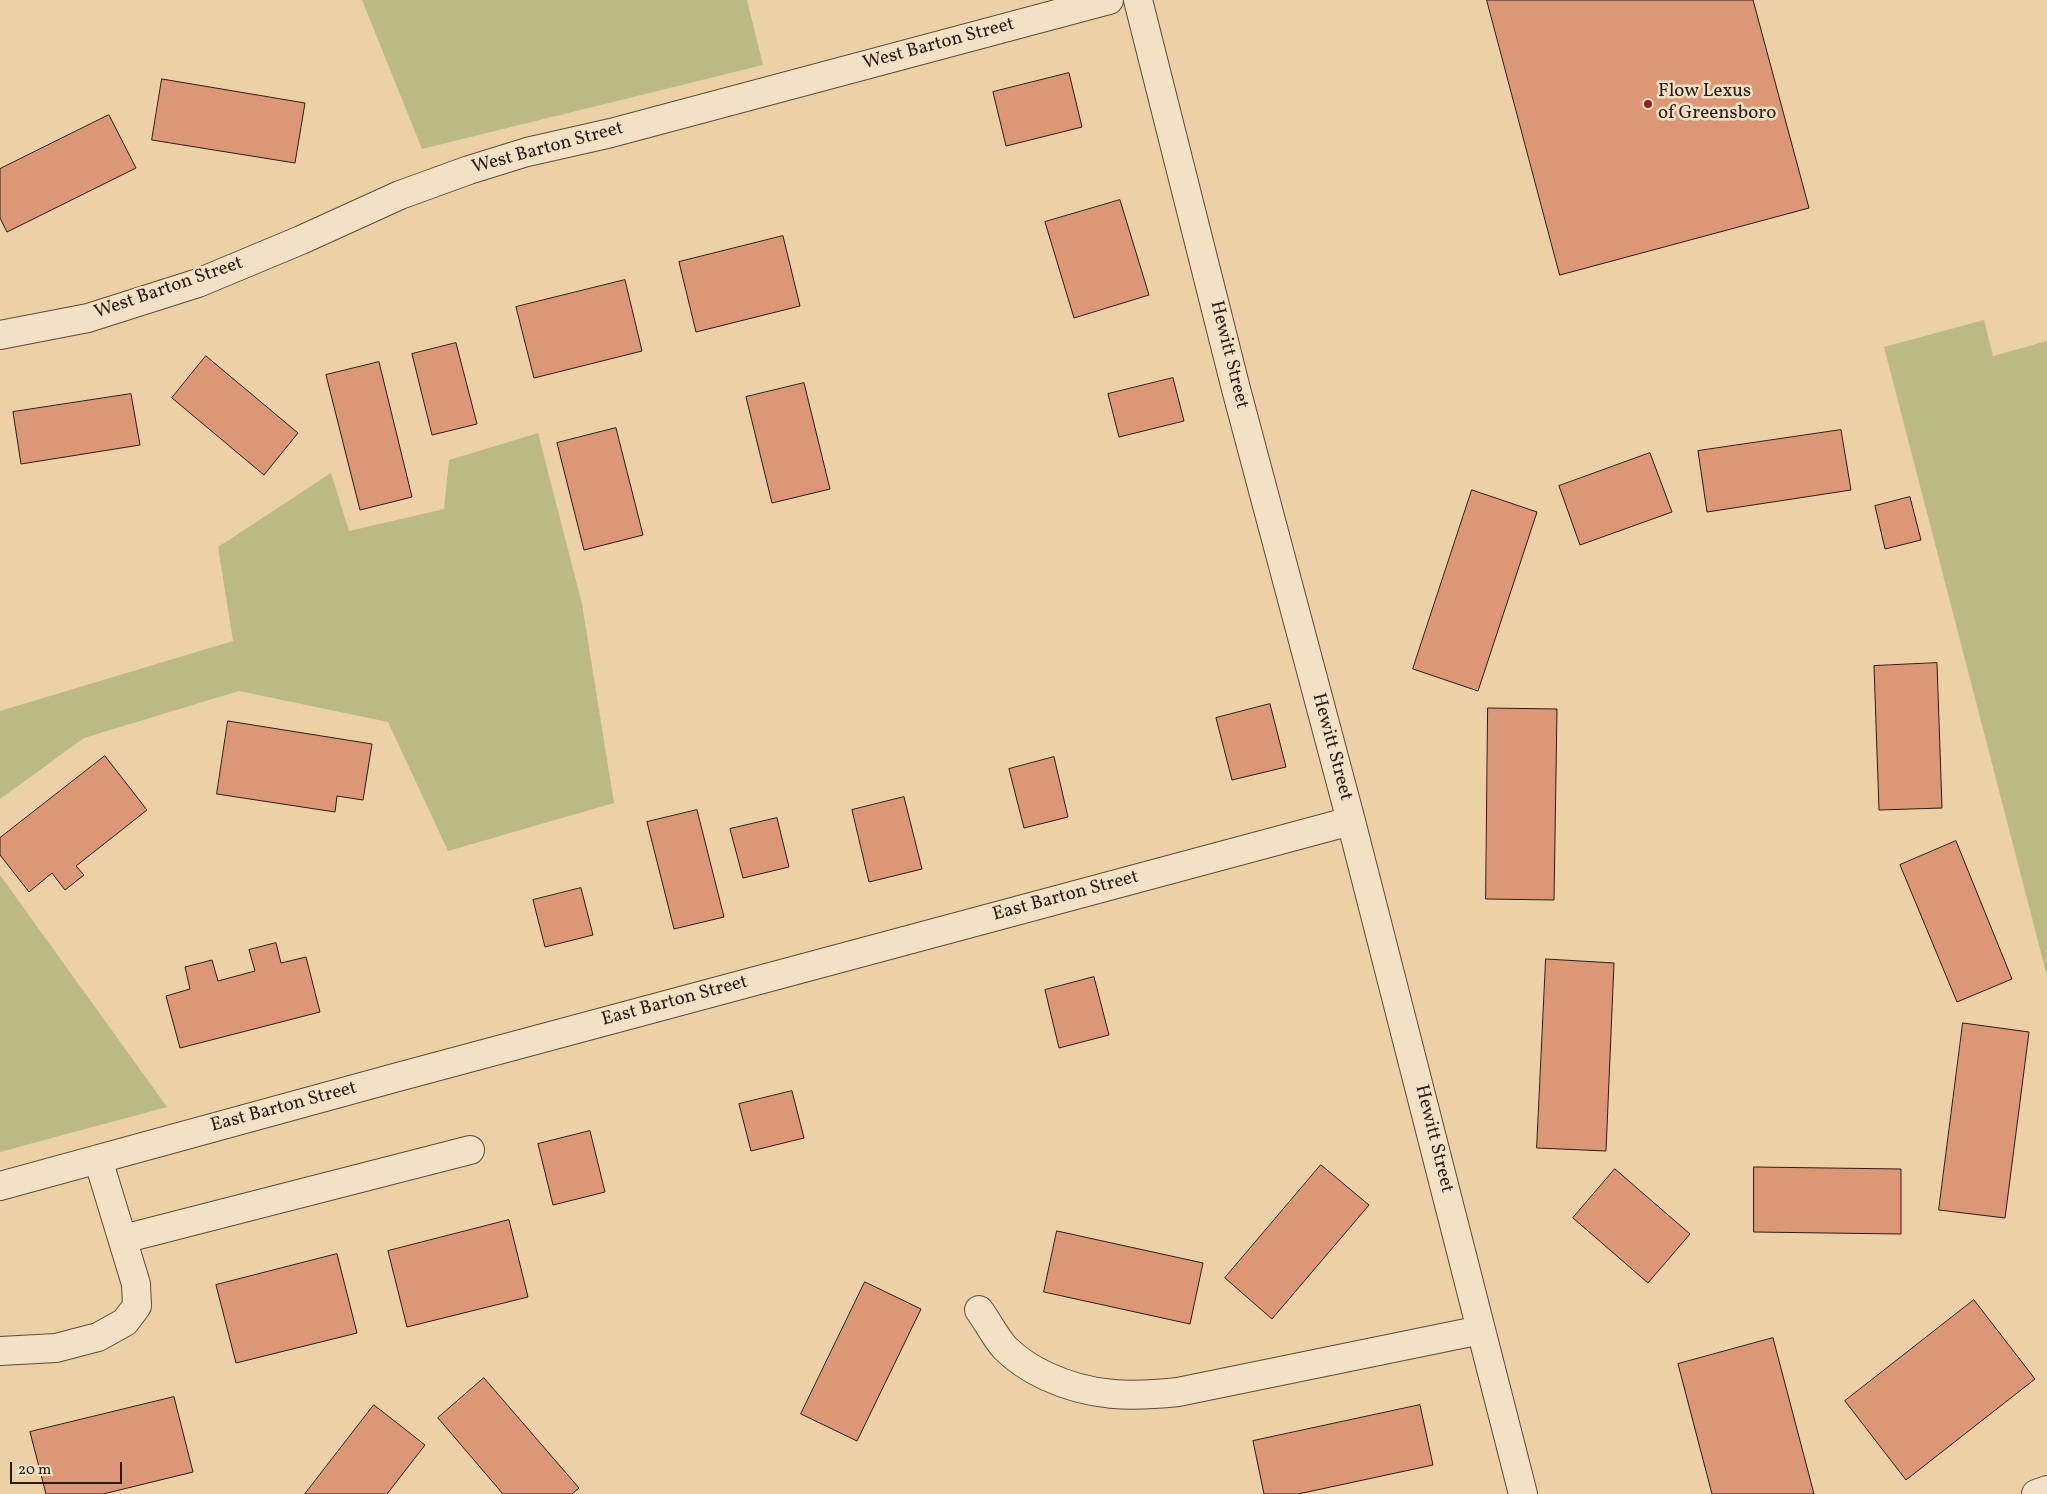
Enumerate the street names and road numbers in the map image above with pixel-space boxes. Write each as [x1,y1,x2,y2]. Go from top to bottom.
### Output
street label: West Barton Street [861,14,1017,76]
street label: West Barton Street [470,118,626,180]
street label: West Barton Street [92,253,246,325]
street label: Hewitt Street [1204,299,1252,411]
street label: Hewitt Street [1306,691,1356,803]
street label: East Barton Street [990,867,1142,927]
street label: East Barton Street [599,972,751,1032]
street label: East Barton Street [208,1078,360,1138]
street label: Hewitt Street [1409,1083,1457,1195]

